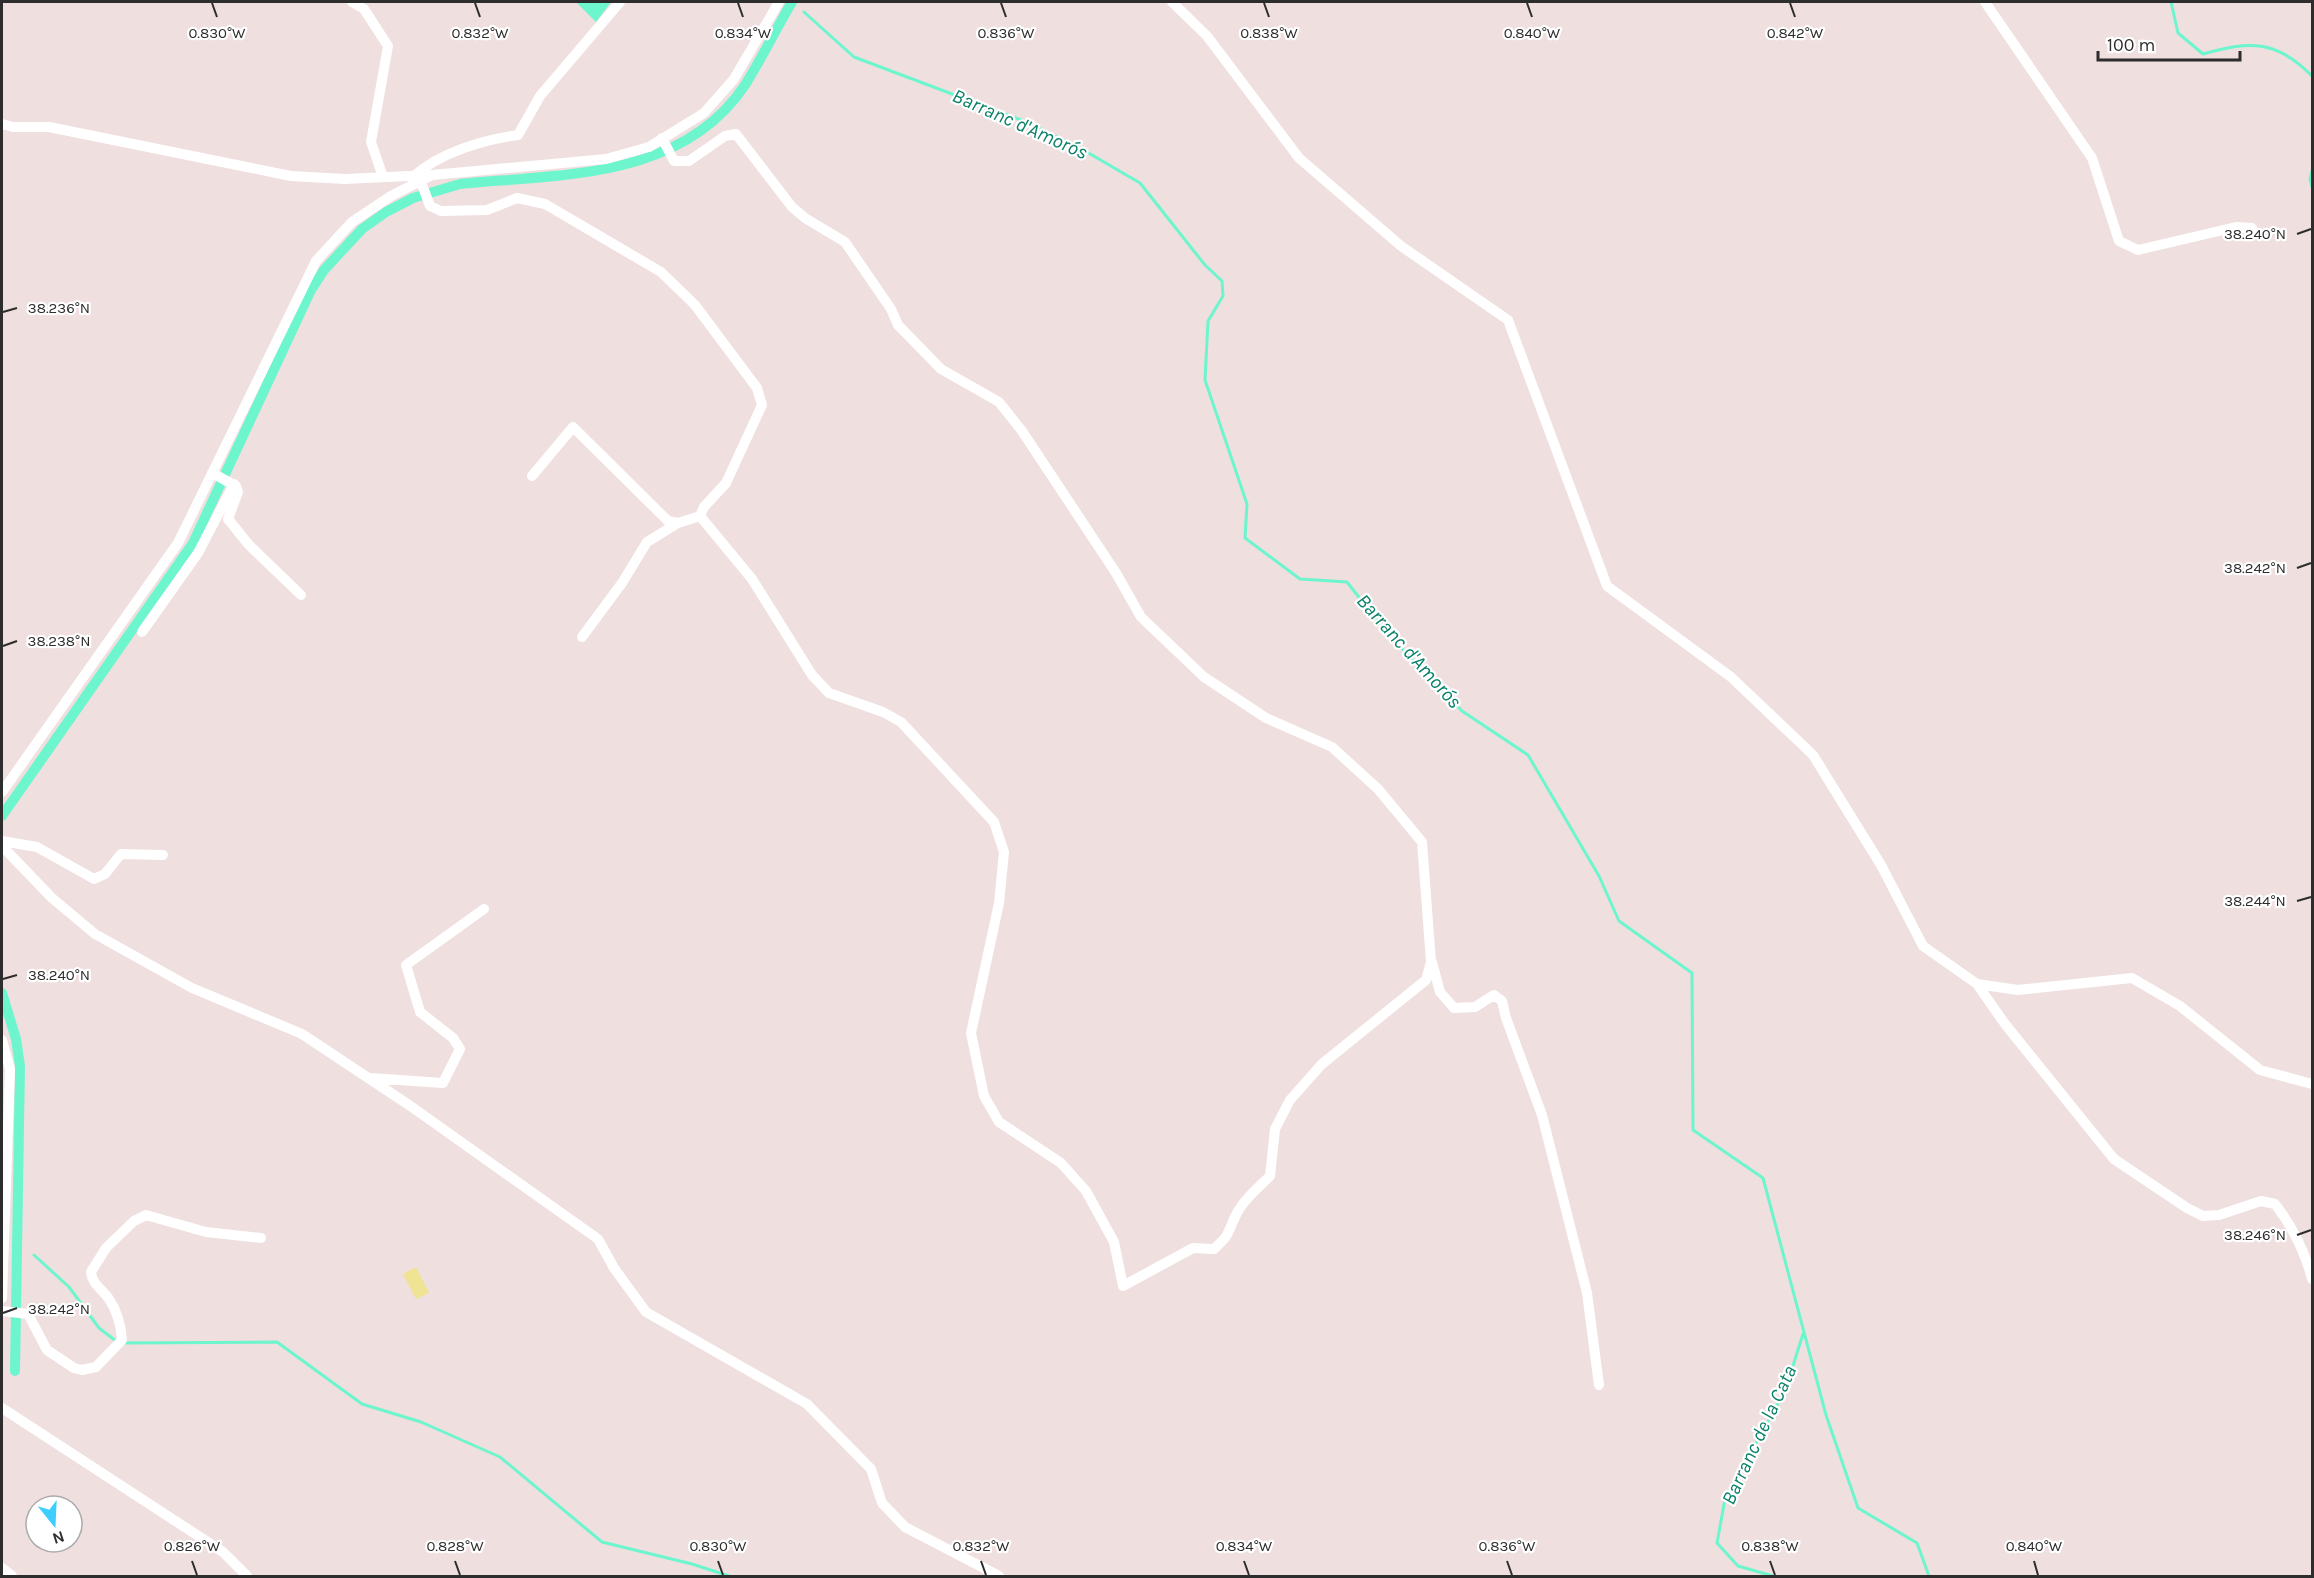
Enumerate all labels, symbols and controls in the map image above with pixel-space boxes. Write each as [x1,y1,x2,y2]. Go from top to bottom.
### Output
text: 0.830°W [188,24,246,42]
text: 0.832°W [452,24,509,42]
text: 0.834°W [715,24,772,42]
text: 0.836°W [978,24,1035,42]
text: 0.838°W [1240,24,1298,42]
text: 0.840°W [1504,24,1561,42]
text: 0.842°W [1767,24,1824,42]
scale bar [2098,24,2240,62]
text: 100 m [2107,34,2155,56]
water label: Barranc d'Amorós [949,84,1091,164]
text: 38.240°N [2224,225,2286,243]
text: 38.236°N [28,299,90,317]
text: 38.242°N [2224,559,2286,577]
water label: Barranc d'Amorós [1352,589,1466,713]
text: 38.238°N [28,632,90,650]
text: 38.244°N [2224,892,2286,910]
text: 38.240°N [28,966,90,984]
text: 38.246°N [2224,1226,2286,1244]
text: 38.242°N [28,1300,90,1318]
water label: Barranc de la Cata [1717,1362,1801,1508]
north arrow [24,1494,84,1554]
text: N [50,1527,67,1549]
text: 0.826°W [164,1537,221,1555]
text: 0.828°W [426,1537,484,1555]
text: 0.830°W [689,1537,747,1555]
text: 0.832°W [953,1537,1010,1555]
text: 0.834°W [1216,1537,1273,1555]
text: 0.836°W [1479,1537,1536,1555]
text: 0.838°W [1741,1537,1799,1555]
text: 0.840°W [2006,1537,2063,1555]

